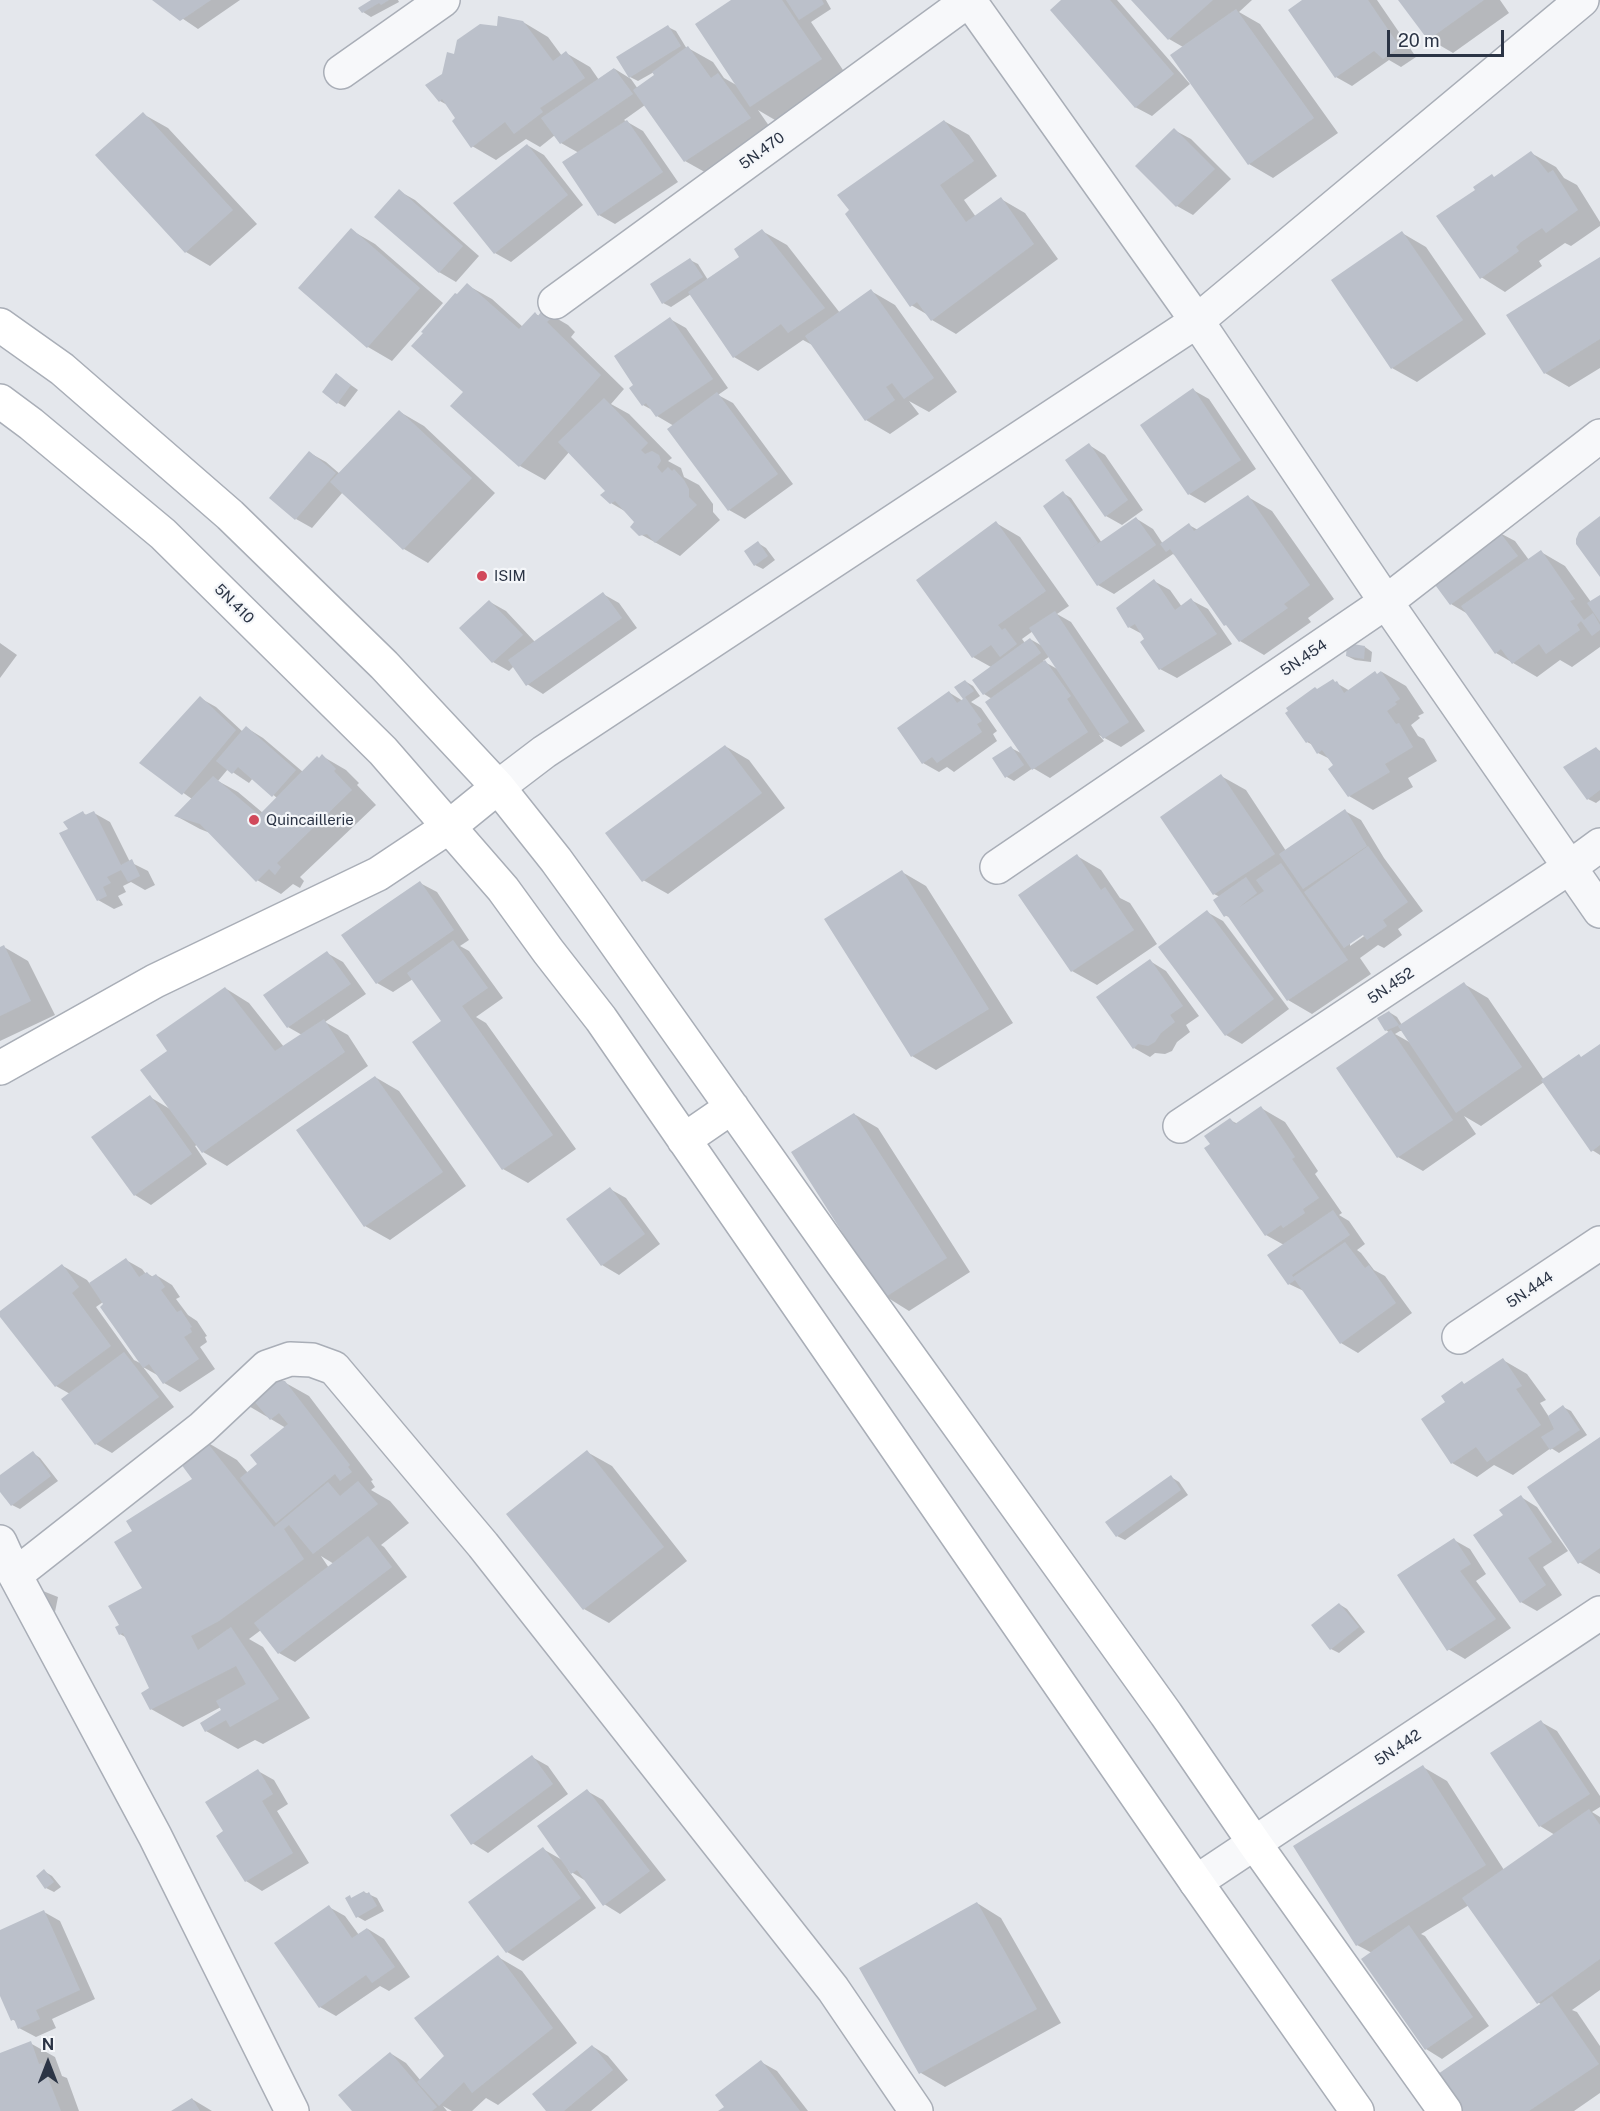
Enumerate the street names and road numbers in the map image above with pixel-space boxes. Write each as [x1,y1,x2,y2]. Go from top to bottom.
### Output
street label: 5N.470 [736,129,788,173]
street label: 5N.410 [210,580,258,628]
street label: 5N.454 [1277,636,1331,680]
street label: 5N.452 [1364,964,1418,1008]
street label: 5N.444 [1503,1268,1557,1312]
street label: 5N.442 [1371,1726,1425,1770]

